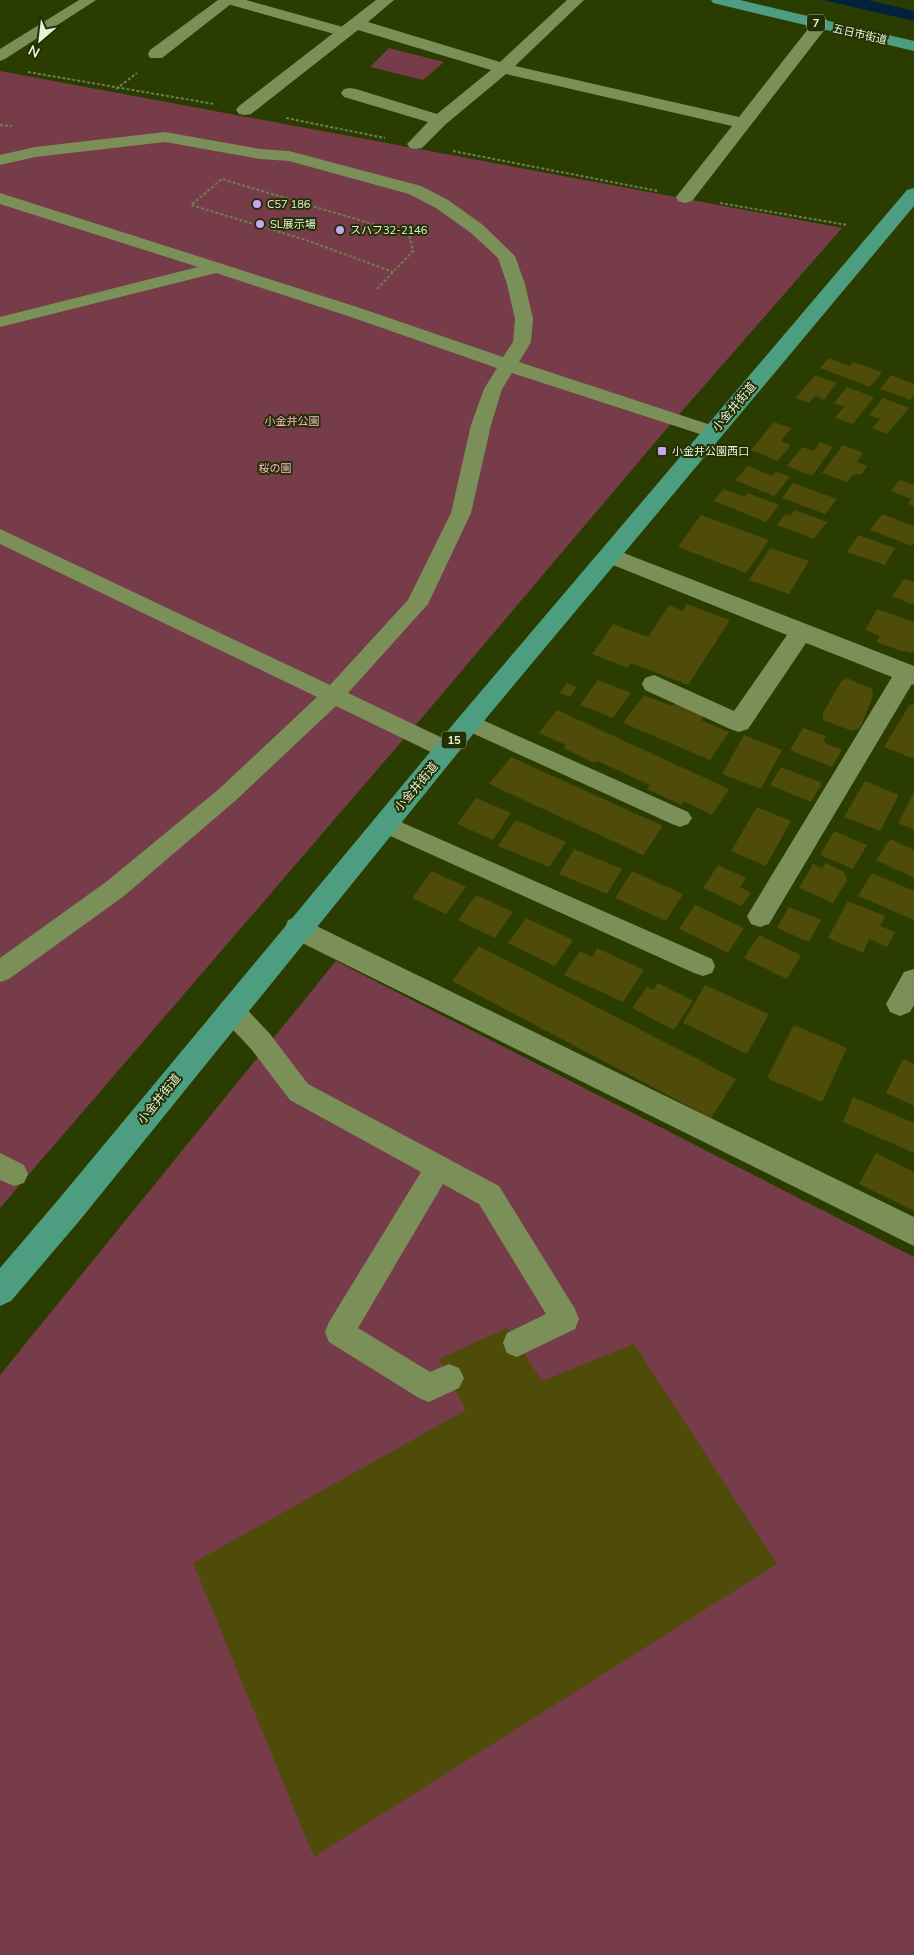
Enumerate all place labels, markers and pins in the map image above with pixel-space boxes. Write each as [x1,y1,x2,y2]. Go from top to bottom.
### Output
place label: C57 186 [267,197,311,211]
marker: C57 186 [251,198,263,210]
place label: SL展示場 [270,217,316,231]
marker: SL展示場 [254,218,266,230]
place label: スハフ32-2146 [350,223,428,237]
marker: スハフ32-2146 [334,224,346,236]
place label: 小金井公園西口 [672,444,749,458]
marker: 小金井公園西口 [656,445,668,457]

